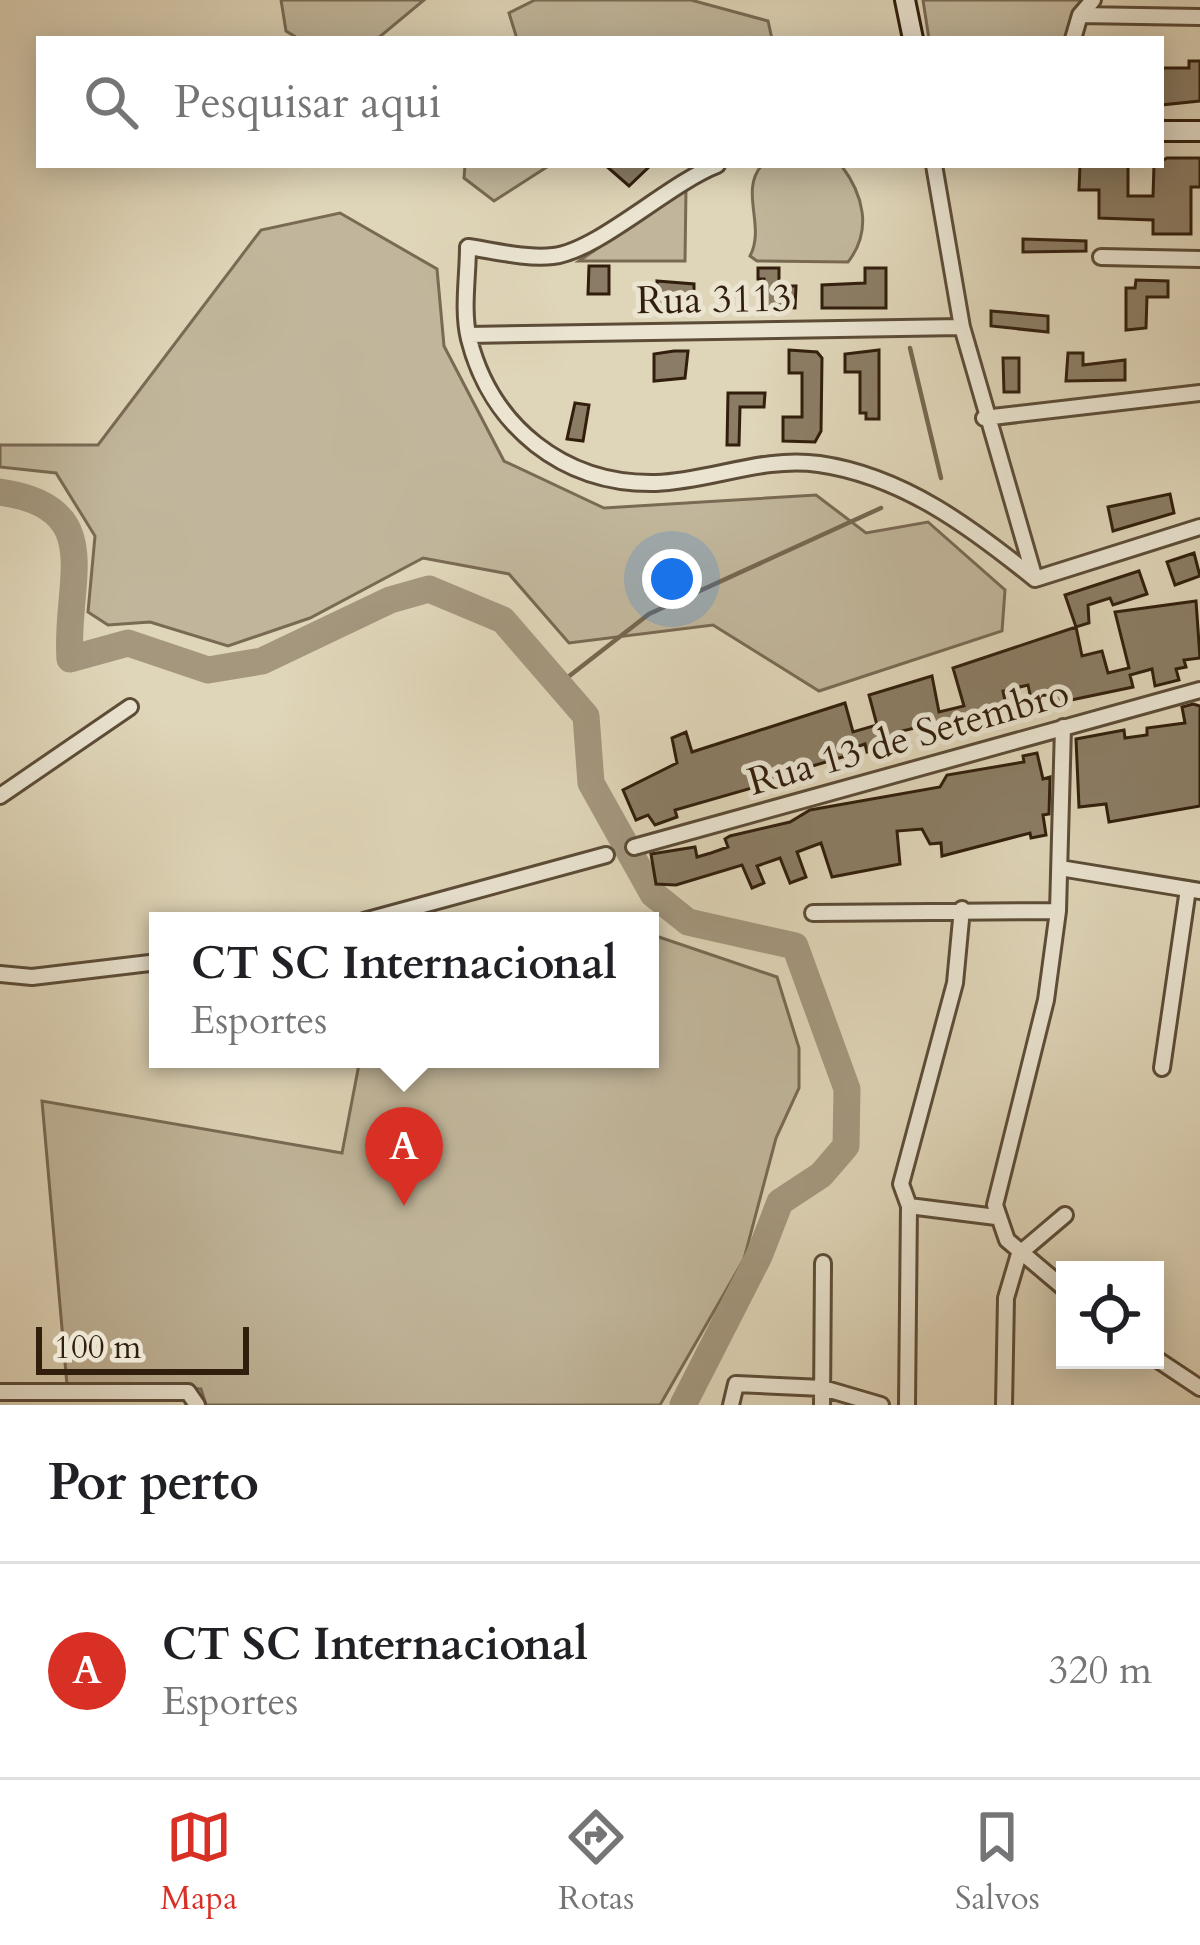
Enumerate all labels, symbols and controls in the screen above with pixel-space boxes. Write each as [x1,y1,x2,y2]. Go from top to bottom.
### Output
search box [36,36,1164,168]
icon: search [78,69,144,135]
text: Pesquisar aqui [174,72,441,133]
street label: Rua 3113 [636,272,792,327]
your location [642,549,702,609]
street label: Rua 13 de Setembro [742,666,1075,809]
popup [149,912,659,1068]
text: CT SC Internacional [191,933,617,994]
text: Esportes [191,994,327,1047]
pin: A [365,1107,443,1206]
map controls [1056,1261,1164,1369]
button: locate [1056,1261,1164,1369]
scale bar [36,1321,249,1374]
text: 100 m [54,1325,141,1370]
text: Por perto [48,1448,259,1518]
text: CT SC Internacional [162,1614,588,1675]
text: A [72,1644,102,1697]
text: 320 m [1049,1644,1152,1697]
text: Esportes [162,1675,298,1728]
tab: Mapa [160,1804,237,1921]
tab: Rotas [558,1804,634,1921]
tab: Salvos [955,1804,1040,1921]

